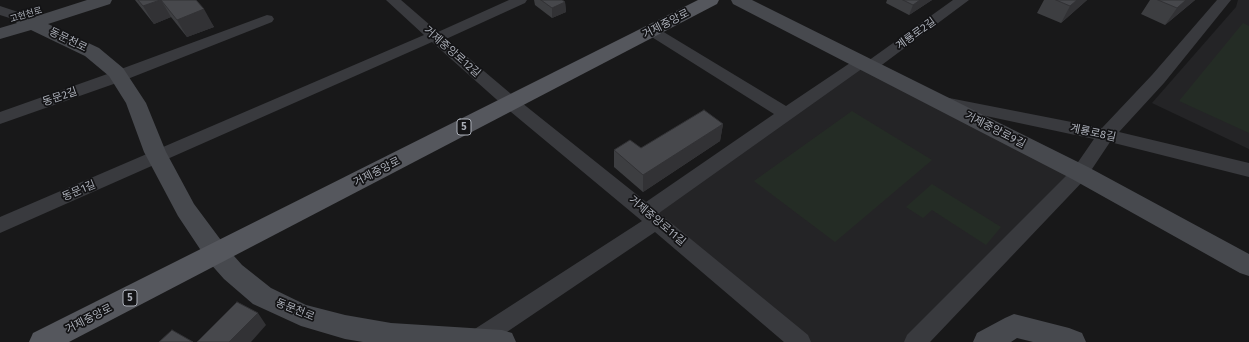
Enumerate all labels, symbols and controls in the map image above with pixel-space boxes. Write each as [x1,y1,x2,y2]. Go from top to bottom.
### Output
street label: 고현천로 [9,5,43,25]
street label: 거제중앙로 [640,7,692,41]
street label: 계룡로2길 [894,15,938,53]
street label: 거제중앙로12길 [421,24,483,80]
street label: 동문천로 [47,25,89,55]
street label: 동문2길 [41,85,79,109]
street label: 거제중앙로9길 [962,109,1028,151]
road number: 5 [457,119,471,135]
street label: 계룡로8길 [1069,122,1117,144]
street label: 거제중앙로 [351,155,403,189]
street label: 동문1길 [60,178,98,204]
street label: 거제중앙로11길 [626,193,688,249]
road number: 5 [123,290,137,306]
street label: 동문천로 [274,296,316,324]
street label: 거제중앙로 [63,302,115,336]

